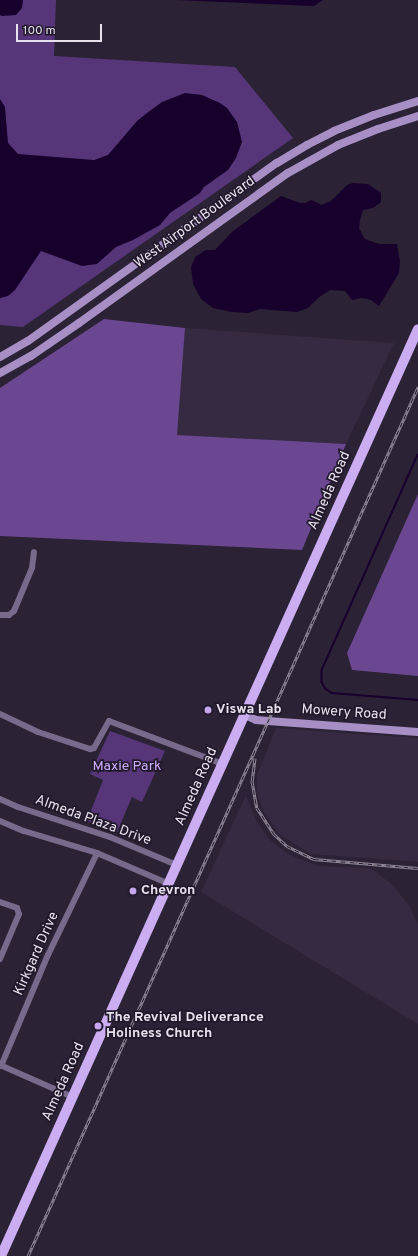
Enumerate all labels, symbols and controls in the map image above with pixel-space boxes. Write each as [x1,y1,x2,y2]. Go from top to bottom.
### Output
scale bar [18,16,104,42]
text: 100 m [23,23,56,39]
street label: West Airport Boulevard [131,173,259,273]
street label: Almeda Road [305,449,355,533]
place label: Viswa Lab [216,702,282,718]
street label: Mowery Road [301,702,387,724]
marker: Viswa Lab [203,705,213,715]
street label: Almeda Road [172,745,222,829]
park label: Maxie Park [93,759,161,775]
street label: Almeda Plaza Drive [33,792,153,850]
place label: Chevron [141,883,195,899]
marker: Chevron [128,886,138,896]
street label: Kirkgard Drive [11,909,63,999]
place label: The Revival Deliverance Holiness Church [106,1010,264,1042]
marker: The Revival Deliverance Holiness Church [93,1021,103,1031]
street label: Almeda Road [39,1040,89,1124]

